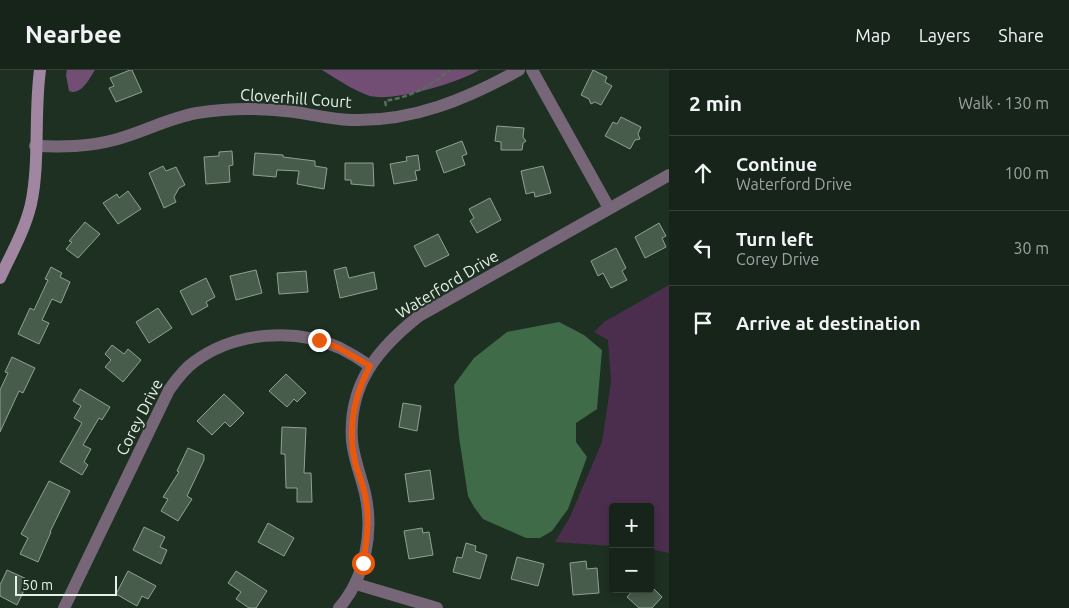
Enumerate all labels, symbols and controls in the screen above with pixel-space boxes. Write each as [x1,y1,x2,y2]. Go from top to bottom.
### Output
text: Nearbee [25,21,122,48]
text: Map [855,25,891,45]
text: Layers [919,25,970,45]
text: Share [998,25,1044,45]
street label: Cloverhill Court [240,85,353,111]
text: 2 min [689,91,742,115]
text: Walk · 130 m [958,94,1049,112]
text: Continue [736,153,817,175]
icon: ahead [689,159,717,187]
text: 100 m [1004,164,1049,182]
text: Waterford Drive [736,175,852,193]
text: Turn left [736,228,814,250]
icon: left [689,234,717,262]
text: 30 m [1013,239,1049,257]
street label: Waterford Drive [393,246,501,322]
text: Corey Drive [736,250,819,268]
icon: arrive [689,309,717,337]
text: Arrive at destination [736,312,921,334]
route end [308,329,331,352]
street label: Corey Drive [112,376,166,458]
map controls [609,503,654,593]
button: + [609,503,654,548]
button: − [609,548,654,593]
route start [352,552,375,575]
scale bar [15,573,118,596]
text: 50 m [22,577,53,593]

